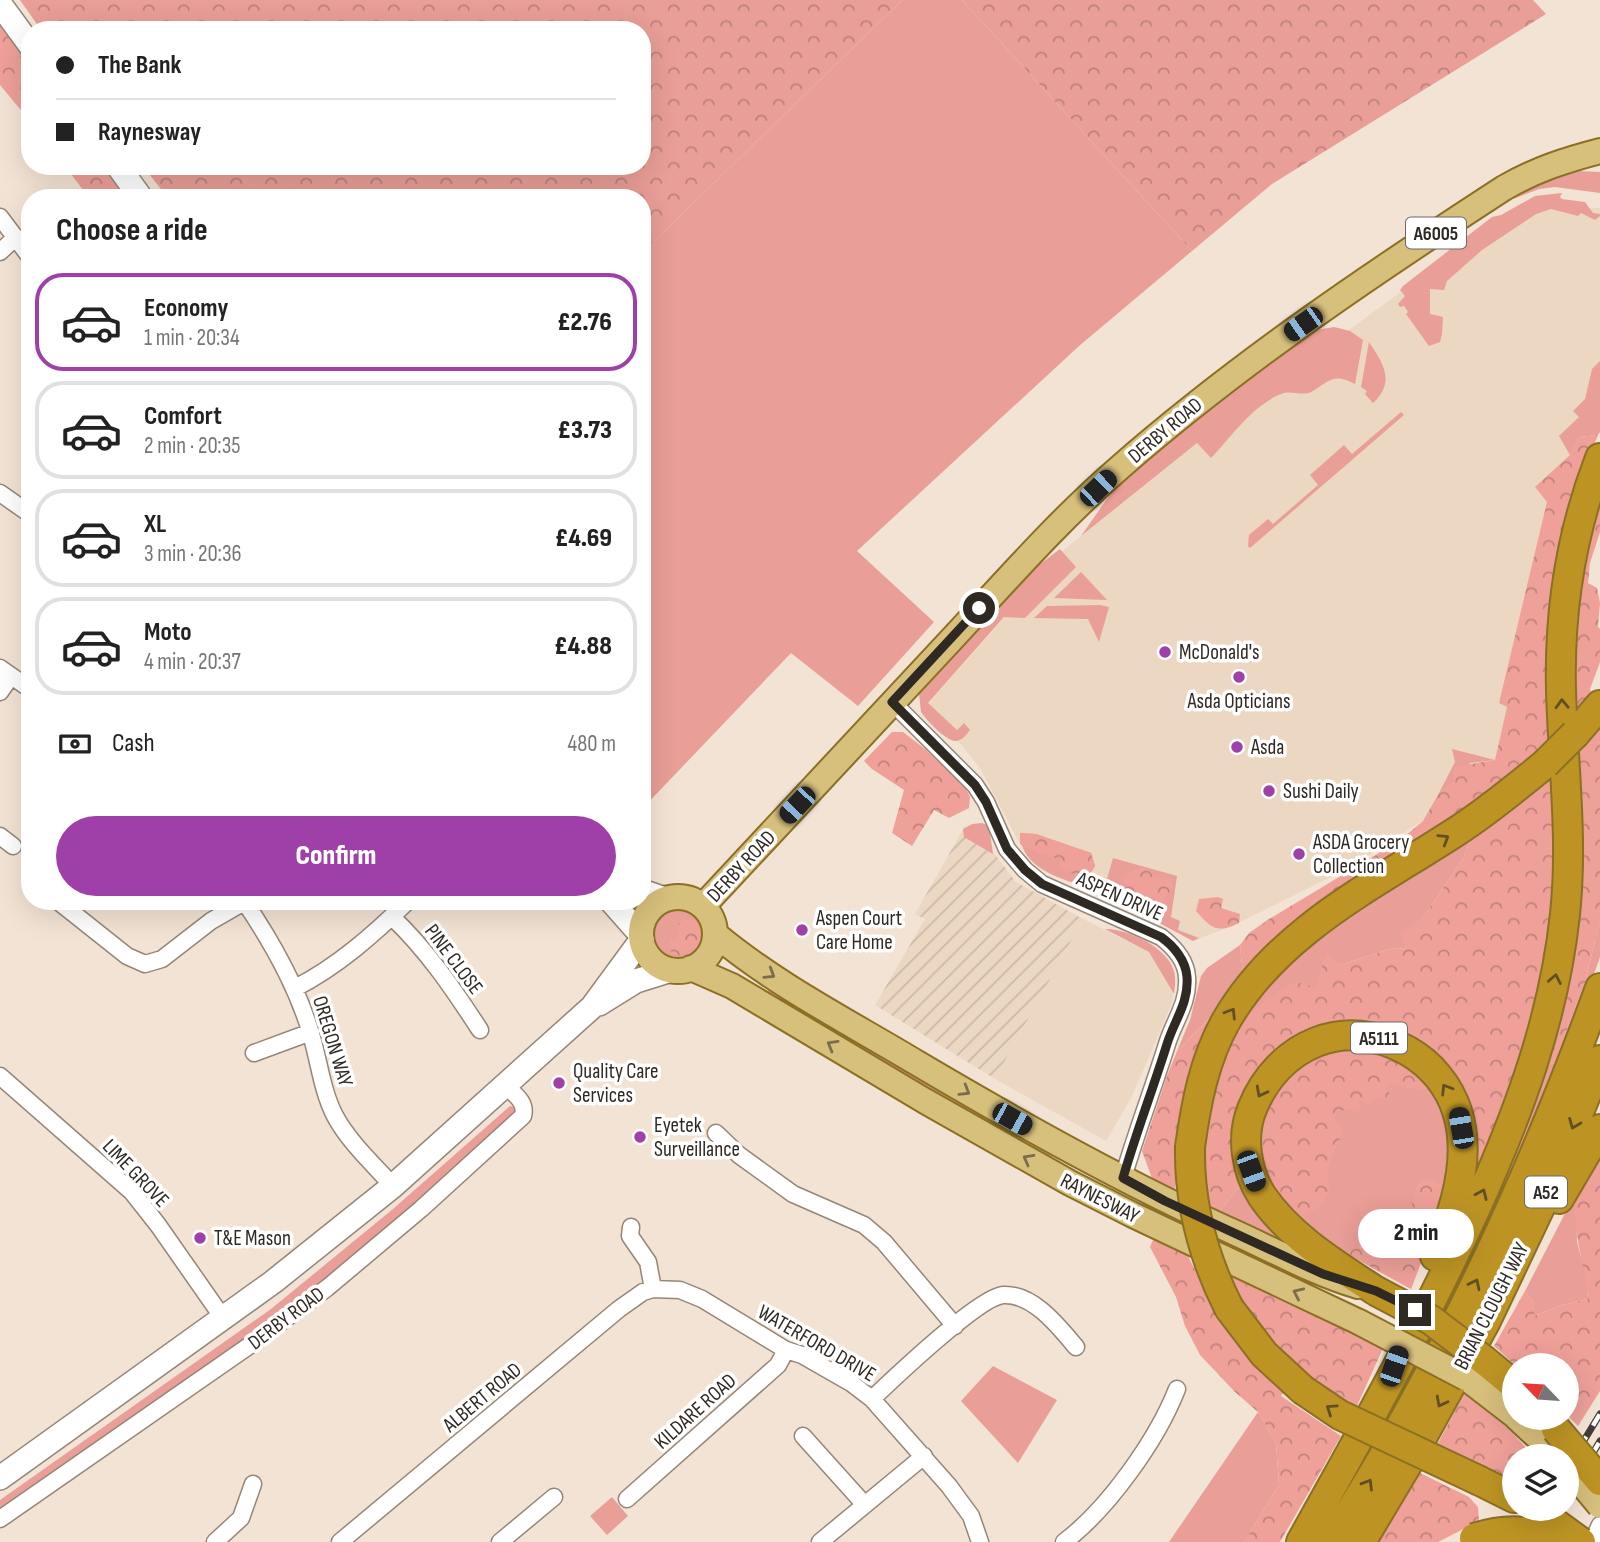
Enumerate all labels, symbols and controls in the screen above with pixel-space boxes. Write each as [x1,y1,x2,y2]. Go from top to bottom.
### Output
text: The Bank [98,50,182,81]
text: Raynesway [98,117,201,148]
text: Choose a ride [56,211,208,250]
road number: A6005 [1406,218,1466,248]
icon: car [60,291,123,354]
text: Economy [144,293,228,324]
car [1280,303,1327,345]
text: £2.76 [557,307,612,338]
text: 1 min · 20:34 [144,324,240,352]
street label: DERBY ROAD [1123,392,1207,469]
icon: car [60,399,123,462]
text: Comfort [144,401,222,432]
text: £3.73 [558,415,612,446]
text: 2 min · 20:35 [144,432,241,460]
car [1076,466,1121,510]
icon: car [60,507,123,570]
text: XL [144,509,166,540]
text: £4.69 [555,523,612,554]
text: 3 min · 20:36 [144,540,242,568]
route start [963,592,995,624]
icon: car [60,615,123,678]
text: Moto [144,617,192,648]
text: £4.88 [554,631,612,662]
place label: McDonald's [1179,640,1260,665]
marker: McDonald's [1157,644,1173,660]
text: 4 min · 20:37 [144,648,241,676]
marker: Asda Opticians [1231,669,1247,685]
place label: Asda Opticians [1186,689,1291,714]
one-way arrow [1554,698,1569,709]
icon: cash [56,725,94,763]
text: Cash [112,728,155,759]
text: 480 m [568,730,616,758]
place label: Asda [1250,735,1284,760]
marker: Asda [1229,739,1245,755]
place label: Sushi Daily [1283,779,1359,804]
car [775,782,820,828]
marker: Sushi Daily [1261,783,1277,799]
button: Confirm [56,816,616,896]
street label: DERBY ROAD [702,825,781,907]
place label: ASDA Grocery Collection [1312,830,1409,879]
one-way arrow [1436,835,1449,848]
marker: ASDA Grocery Collection [1291,846,1307,862]
street label: ASPEN DRIVE [1072,866,1167,927]
place label: Aspen Court Care Home [815,906,902,955]
street label: PINE CLOSE [419,919,488,999]
marker: Aspen Court Care Home [794,922,810,938]
one-way arrow [762,966,775,979]
one-way arrow [1547,973,1562,985]
street label: OREGON WAY [307,993,358,1090]
one-way arrow [1223,1008,1236,1021]
road number: A5111 [1351,1022,1407,1054]
one-way arrow [826,1040,839,1053]
place label: Quality Care Services [573,1059,658,1108]
marker: Quality Care Services [551,1075,567,1091]
one-way arrow [957,1083,970,1096]
one-way arrow [1255,1084,1269,1097]
one-way arrow [1442,1084,1455,1097]
car [989,1100,1036,1138]
car [1448,1105,1475,1151]
place label: Eyetek Surveillance [654,1113,740,1162]
one-way arrow [1569,1117,1583,1129]
marker: Eyetek Surveillance [632,1129,648,1145]
street label: LIME GROVE [97,1134,174,1213]
car [1234,1148,1269,1194]
one-way arrow [1023,1154,1035,1167]
street label: RAYNESWAY [1056,1168,1143,1229]
road number: A52 [1525,1176,1567,1208]
one-way arrow [1474,1189,1488,1201]
callout: 2 min [1357,1208,1473,1258]
text: 2 min [1394,1219,1438,1247]
place label: T&E Mason [214,1226,291,1251]
marker: T&E Mason [192,1230,208,1246]
street label: BRIAN CLOUGH WAY [1449,1238,1534,1374]
one-way arrow [1467,1279,1481,1291]
street label: DERBY ROAD [243,1282,329,1355]
one-way arrow [1292,1287,1305,1301]
route end [1399,1294,1431,1326]
street label: WATERFORD DRIVE [753,1300,880,1387]
car [1378,1343,1411,1389]
north arrow [1502,1353,1578,1430]
map controls [1502,1353,1579,1521]
street label: ALBERT ROAD [437,1357,527,1438]
street label: KILDARE ROAD [649,1368,741,1455]
one-way arrow [1435,1395,1449,1407]
one-way arrow [1326,1404,1339,1417]
button: layers [1502,1444,1579,1521]
one-way arrow [1360,1479,1373,1492]

